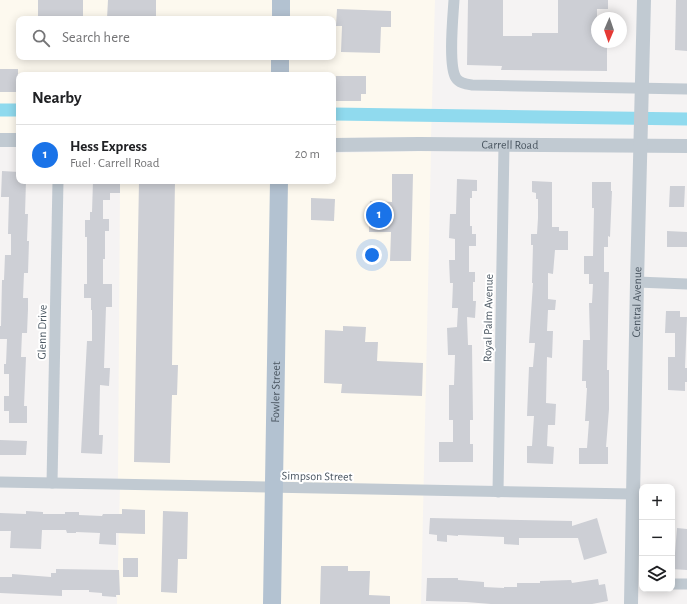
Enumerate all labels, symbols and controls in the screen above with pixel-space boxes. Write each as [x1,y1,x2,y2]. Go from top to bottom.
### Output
north arrow [591,12,627,48]
search box [16,16,336,60]
icon: search [30,27,52,49]
text: Search here [62,30,130,45]
text: Nearby [32,89,82,106]
street label: Carrell Road [482,138,538,151]
text: Hess Express [70,139,147,154]
text: 1 [43,148,47,161]
text: 20 m [295,148,320,161]
text: Fuel · Carrell Road [70,157,160,170]
pin: 1 [366,200,392,230]
your location [362,245,382,265]
street label: Central Avenue [630,266,643,338]
street label: Royal Palm Avenue [481,274,496,362]
street label: Glenn Drive [36,305,48,359]
street label: Fowler Street [269,361,282,423]
street label: Simpson Street [281,469,353,483]
map controls [639,484,675,592]
button: + [639,484,675,520]
button: − [639,520,675,556]
button: layers [639,556,675,592]

